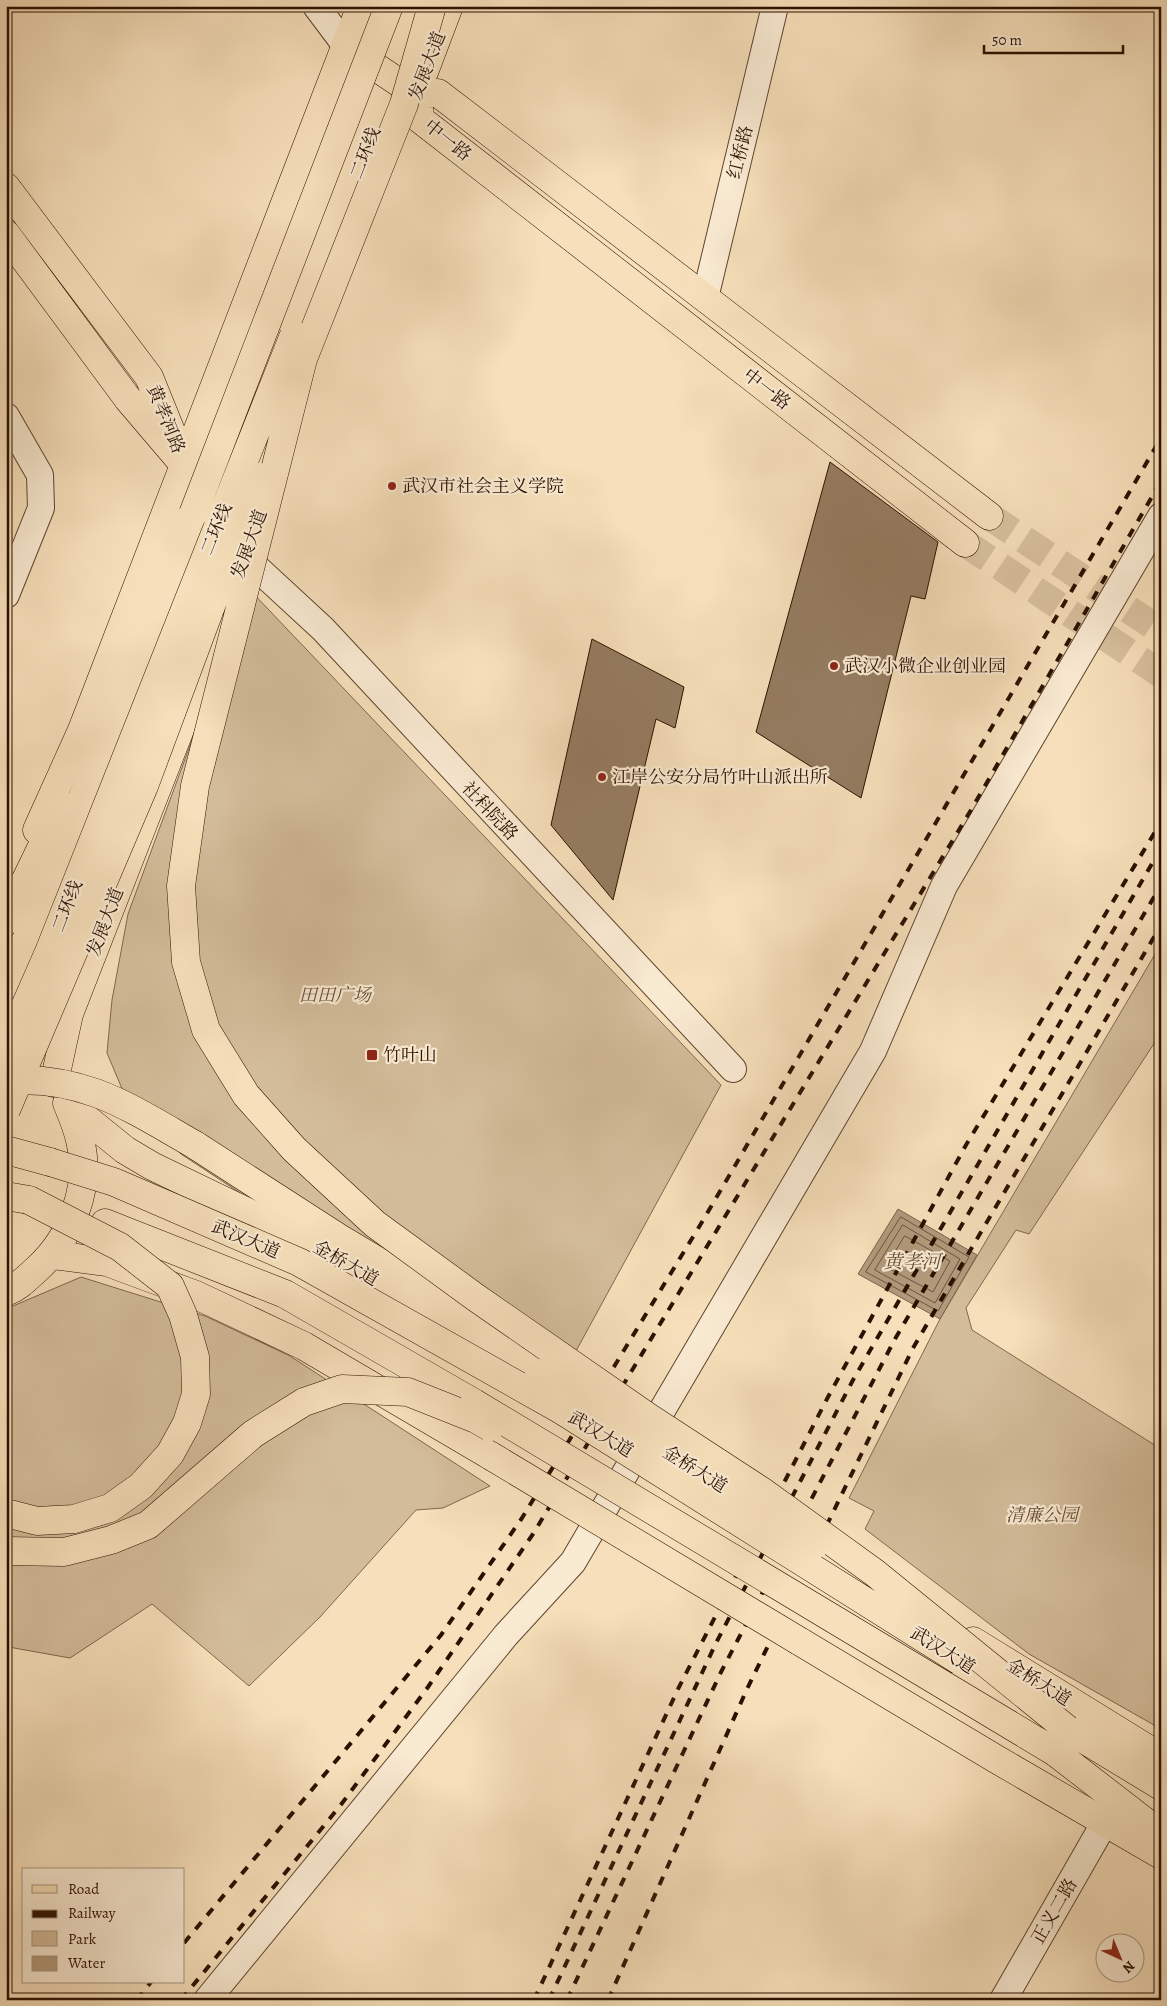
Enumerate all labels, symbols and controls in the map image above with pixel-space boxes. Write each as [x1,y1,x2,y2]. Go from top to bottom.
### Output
scale bar [984,22,1123,54]
street label: 发展大道 [403,28,451,104]
text: 50 m [992,30,1022,50]
street label: 中一路 [419,114,477,166]
street label: 二环线 [344,123,386,183]
street label: 红桥路 [722,123,758,181]
street label: 中一路 [738,363,796,415]
street label: 黄孝河路 [141,381,191,457]
place label: 武汉市社会主义学院 [402,474,564,498]
marker: 武汉市社会主义学院 [386,480,398,492]
street label: 二环线 [195,499,237,559]
street label: 发展大道 [225,506,273,582]
place label: 武汉小微企业创业园 [844,654,1006,678]
marker: 武汉小微企业创业园 [828,660,840,672]
place label: 江岸公安分局竹叶山派出所 [612,765,828,789]
marker: 江岸公安分局竹叶山派出所 [596,771,608,783]
street label: 社科院路 [457,776,523,846]
street label: 二环线 [46,876,88,936]
street label: 发展大道 [81,884,129,960]
park label: 田田广场 [299,983,373,1007]
place label: 竹叶山 [383,1043,437,1067]
marker: 竹叶山 [365,1048,379,1062]
street label: 武汉大道 [208,1214,284,1264]
street label: 金桥大道 [309,1235,383,1291]
water label: 黄孝河 [883,1249,943,1275]
street label: 武汉大道 [564,1405,638,1463]
street label: 金桥大道 [658,1440,732,1498]
park label: 清廉公园 [1006,1503,1081,1527]
street label: 武汉大道 [906,1621,980,1679]
street label: 金桥大道 [1002,1653,1076,1711]
legend [22,1868,185,1984]
street label: 正义二路 [1026,1874,1082,1948]
text: Road [68,1879,100,1899]
text: Railway [68,1903,116,1923]
text: Park [68,1929,97,1949]
north arrow [1094,1934,1144,1984]
text: Water [67,1953,105,1973]
text: N [1118,1957,1139,1977]

